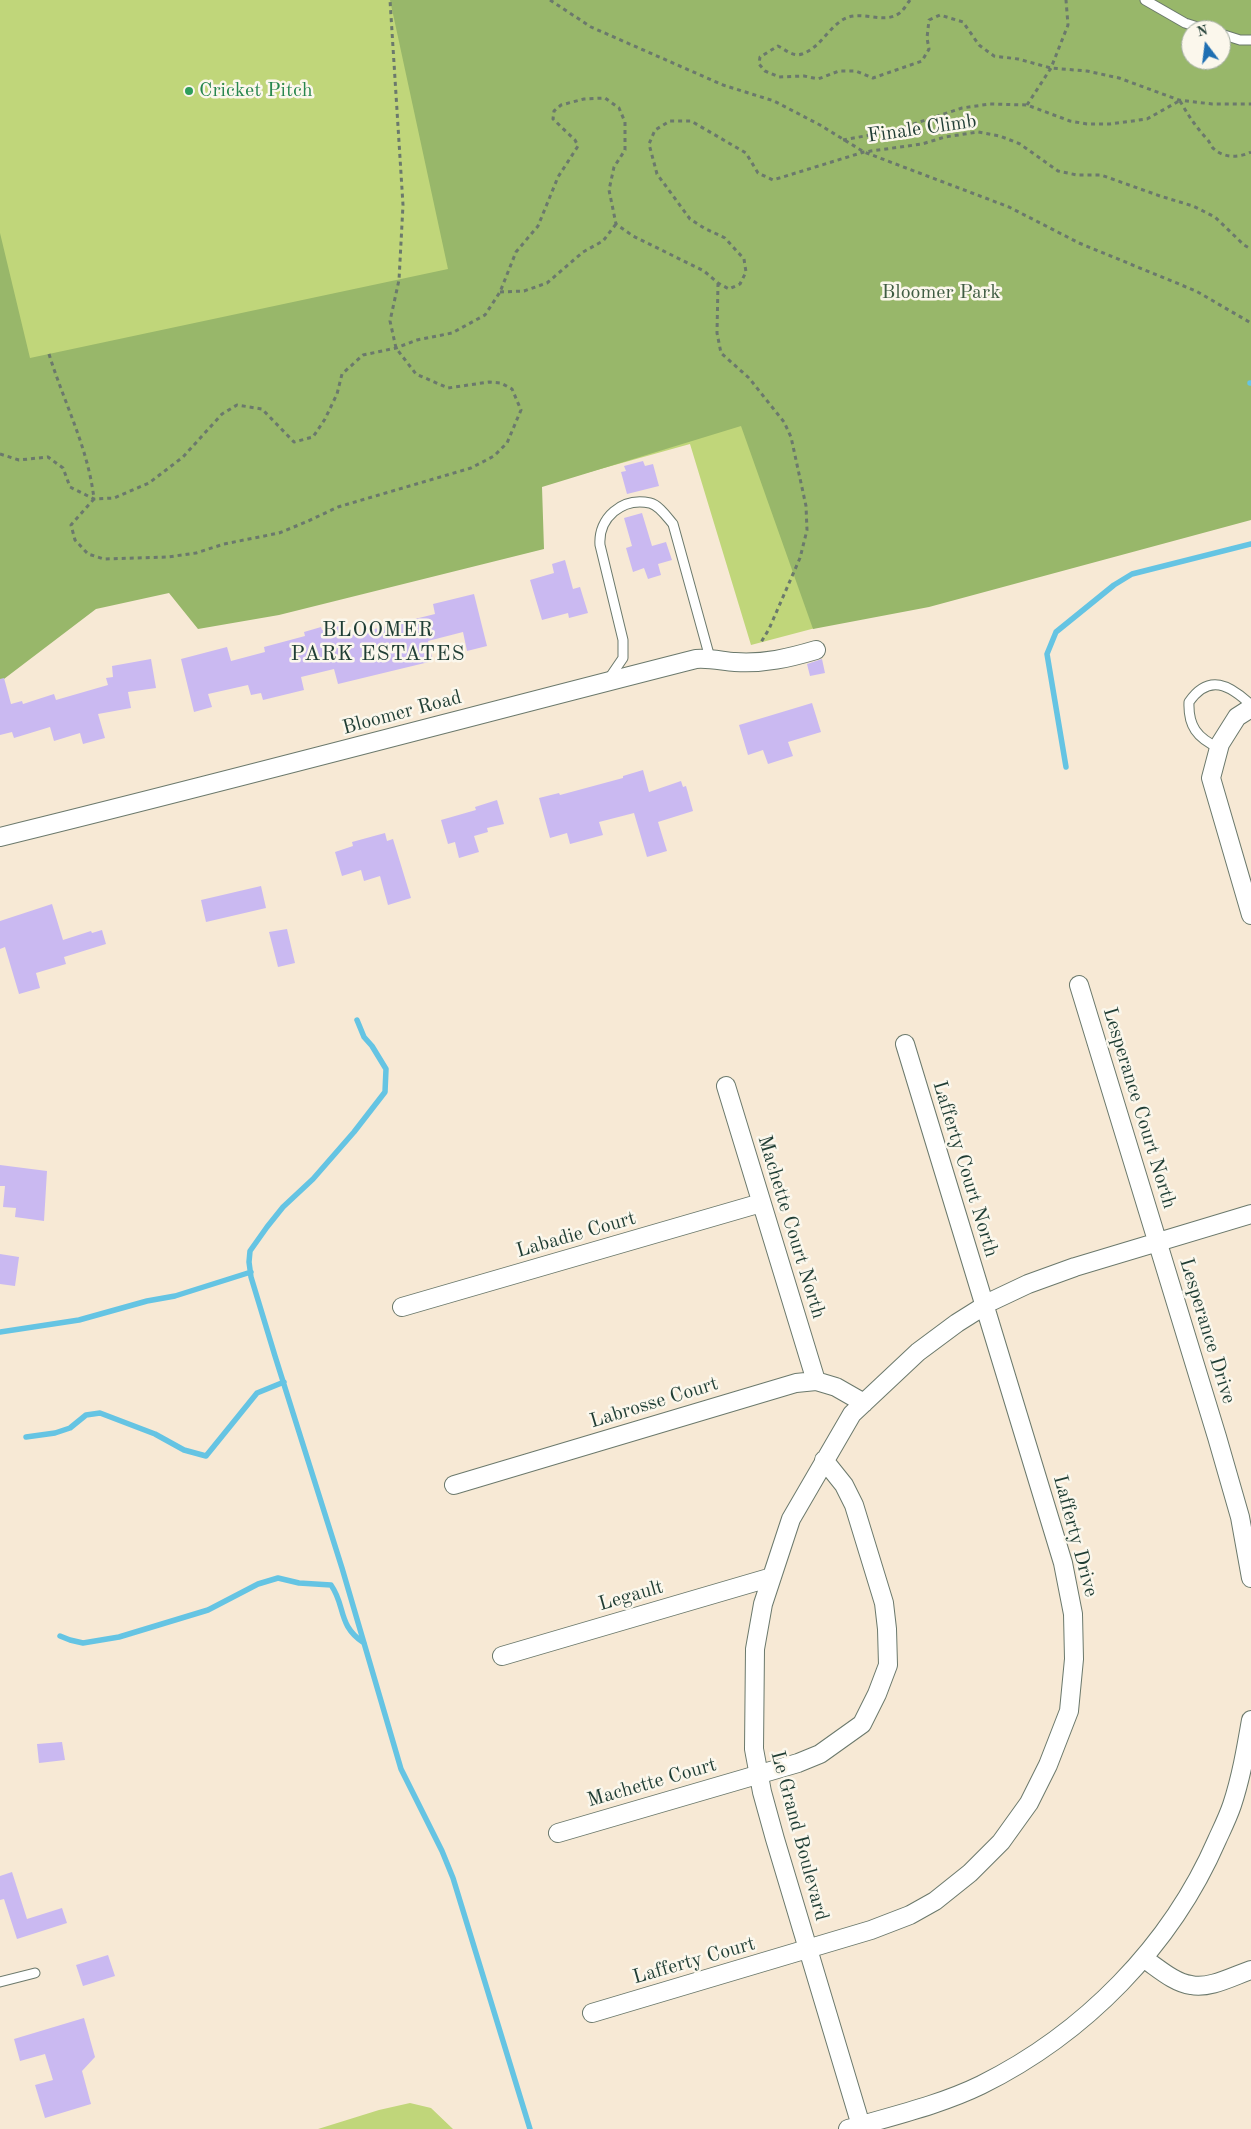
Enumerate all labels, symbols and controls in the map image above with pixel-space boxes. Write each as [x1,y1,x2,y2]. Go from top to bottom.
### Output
north arrow [1181,20,1231,70]
text: N [1195,23,1209,40]
place label: Cricket Pitch [199,79,313,103]
marker: Cricket Pitch [183,85,195,97]
street label: Finale Climb [866,109,978,149]
park label: Bloomer Park [881,281,1001,305]
district label: BLOOMER PARK ESTATES [289,617,467,667]
street label: Bloomer Road [340,686,464,740]
street label: Lesperance Court North [1097,1004,1181,1212]
street label: Lafferty Court North [927,1078,1003,1260]
street label: Machette Court North [752,1132,830,1322]
street label: Labadie Court [513,1206,639,1264]
street label: Lesperance Drive [1173,1255,1241,1407]
street label: Labrosse Court [587,1372,721,1434]
street label: Lafferty Drive [1047,1472,1103,1600]
street label: Legault [596,1575,666,1617]
street label: Le Grand Boulevard [765,1748,833,1924]
street label: Machette Court [585,1753,719,1813]
street label: Lafferty Court [630,1932,758,1990]

